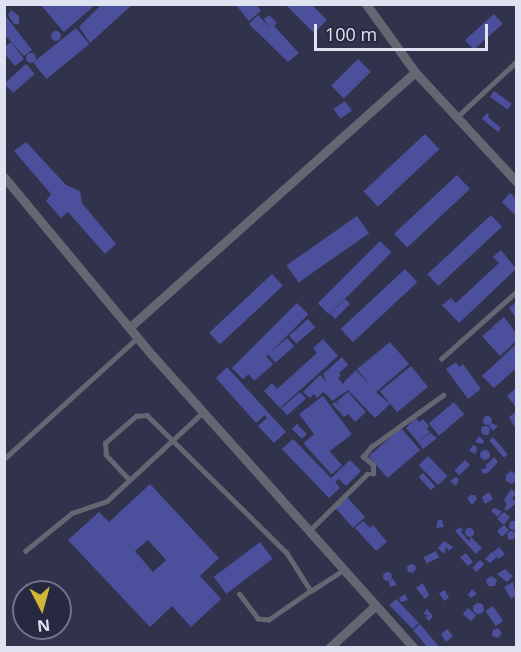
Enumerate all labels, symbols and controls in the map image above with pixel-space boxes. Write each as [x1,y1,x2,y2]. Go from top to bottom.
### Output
scale bar [317,12,491,50]
text: 100 m [325,22,377,46]
north arrow [12,580,72,640]
text: N [36,614,51,638]

